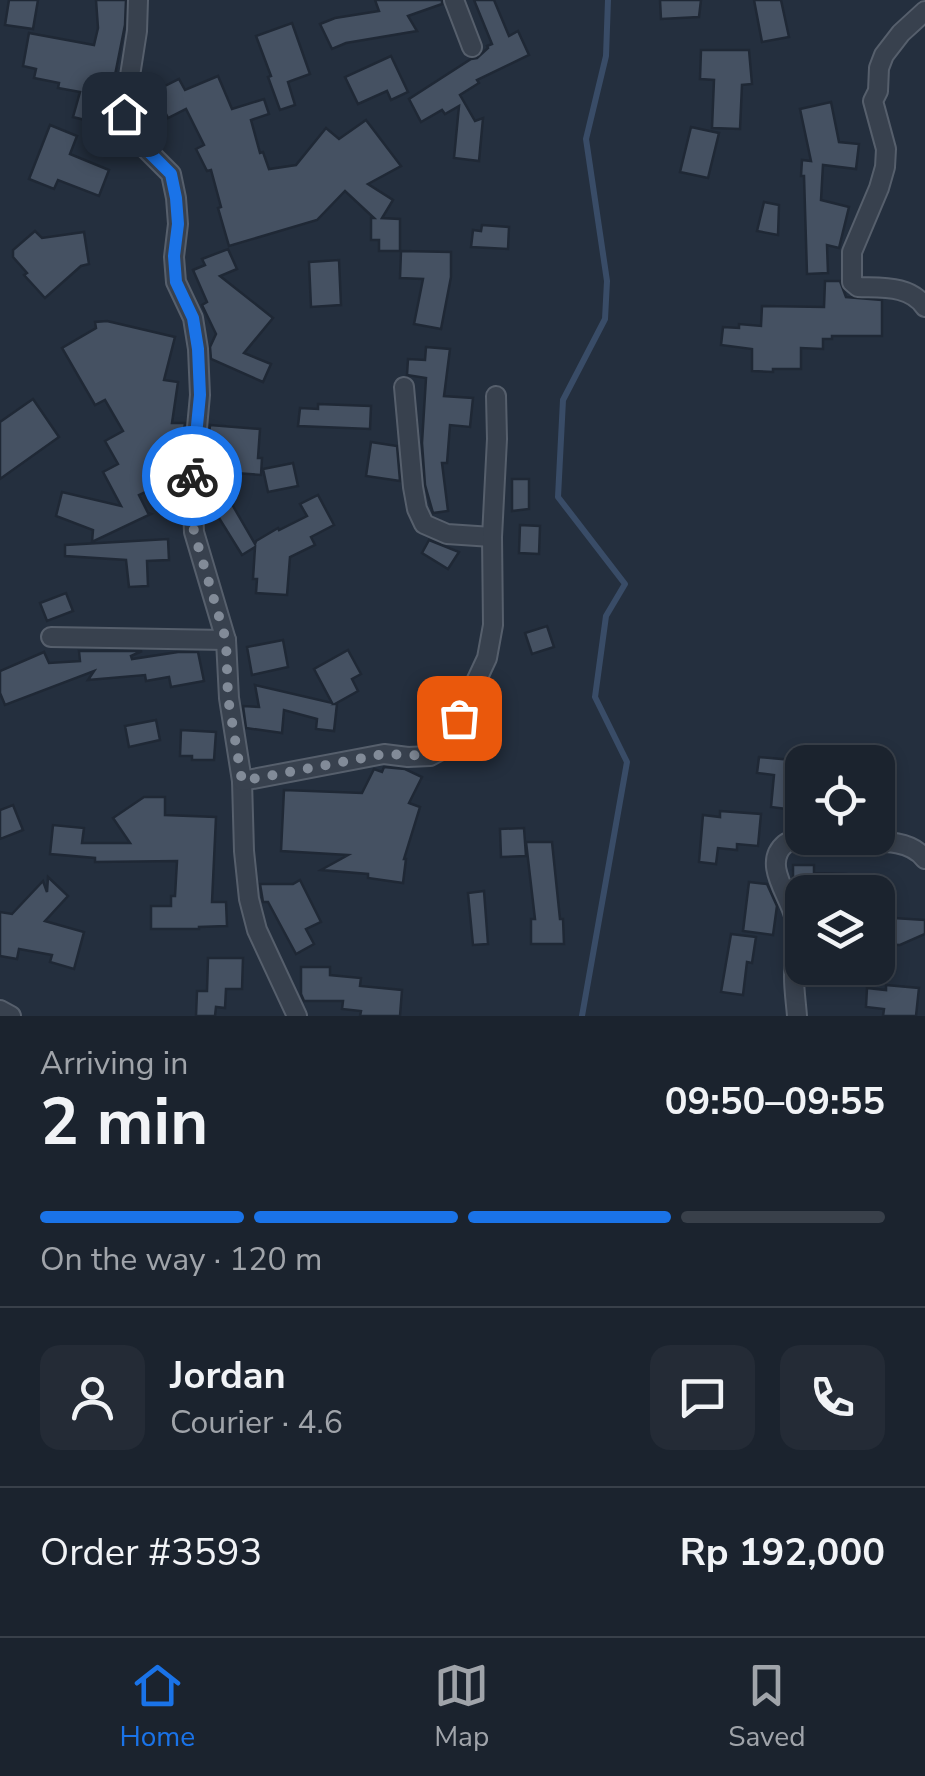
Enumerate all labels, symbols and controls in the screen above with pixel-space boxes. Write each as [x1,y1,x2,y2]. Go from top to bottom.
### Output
pin [82,72,167,157]
icon: home [97,87,152,142]
courier [142,426,242,526]
icon: bike [165,449,220,504]
pin [417,676,502,761]
icon: bag [432,691,487,746]
map controls [785,745,895,985]
button: locate [785,745,895,855]
button: layers [785,875,895,985]
text: Arriving in [40,1042,188,1085]
text: 09:50–09:55 [665,1076,885,1127]
text: 2 min [40,1078,208,1167]
text: On the way · 120 m [40,1238,322,1281]
button: person [40,1345,145,1450]
button: chat [650,1345,755,1450]
button: phone [780,1345,885,1450]
text: Jordan [170,1350,286,1401]
text: Courier · 4.6 [170,1401,343,1444]
text: Order #3593 [40,1527,262,1578]
text: Rp 192,000 [680,1527,885,1578]
tab: Home [119,1658,195,1756]
tab: Map [434,1658,489,1756]
tab: Saved [728,1658,806,1756]

